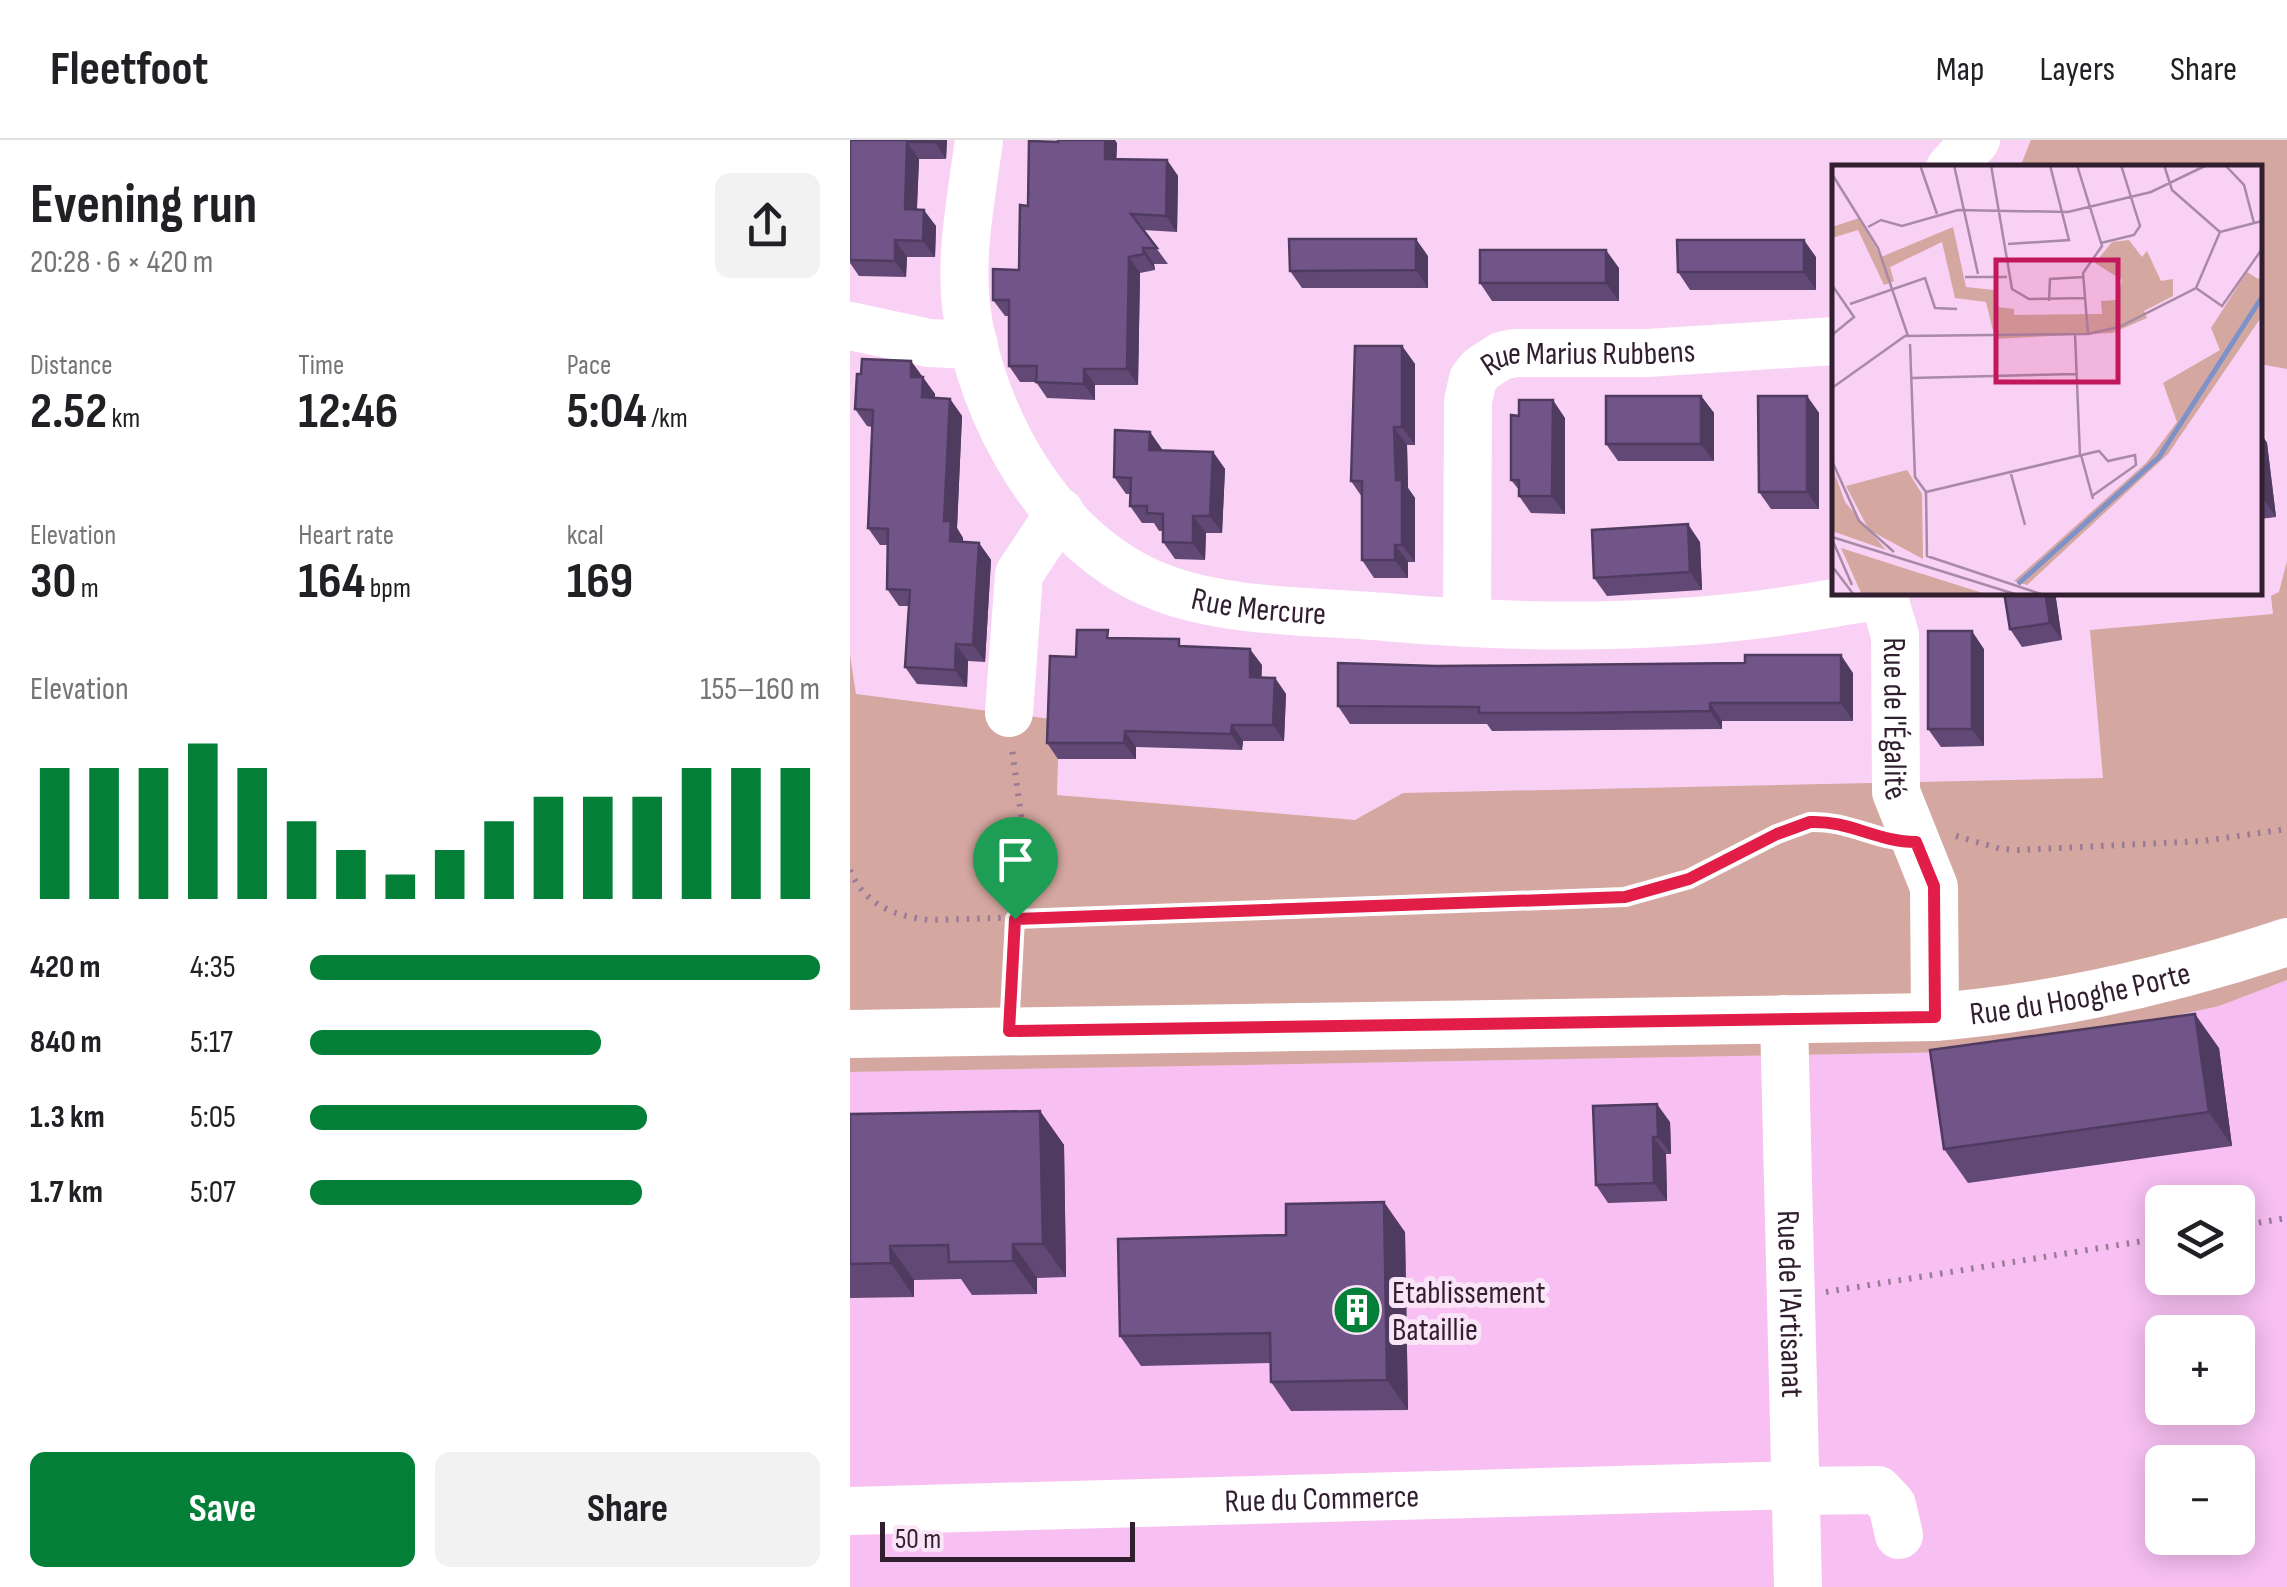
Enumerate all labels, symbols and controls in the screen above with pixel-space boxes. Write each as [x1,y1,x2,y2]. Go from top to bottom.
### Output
text: Fleetfoot [50,41,208,98]
text: Map [1936,48,1984,91]
text: Layers [2039,48,2115,91]
text: Share [2170,48,2237,91]
inset map [1832,165,2262,595]
text: Evening run [30,172,257,239]
button: share [715,173,820,278]
text: 20:28 · 6 × 420 m [30,243,213,282]
street label: Rue Marius Rubbens [1474,332,1696,385]
text: Distance [30,349,113,382]
text: Time [298,349,344,382]
text: Pace [567,349,611,382]
text: 2.52 [30,382,107,442]
text: 12:46 [298,382,398,442]
text: 5:04 [567,382,647,442]
text: km [107,402,140,435]
text: /km [647,402,688,435]
text: Elevation [30,519,116,552]
text: Heart rate [298,519,394,552]
text: kcal [567,519,604,552]
text: 30 [30,552,76,612]
text: 164 [298,552,365,612]
text: 169 [567,552,633,612]
text: m [76,572,99,605]
text: bpm [365,572,411,605]
street label: Rue Mercure [1188,580,1327,634]
street label: Rue de l'Égalité [1874,637,1915,806]
text: Elevation [30,670,129,709]
text: 155–160 m [700,670,820,709]
pin [973,817,1058,920]
icon: arrive [988,832,1043,887]
text: 420 m [30,948,100,987]
text: 4:35 [190,948,236,987]
street label: Rue du Hooghe Porte [1968,954,2195,1035]
text: 840 m [30,1023,102,1062]
text: 5:17 [190,1023,233,1062]
text: 1.3 km [30,1098,105,1137]
text: 5:05 [190,1098,236,1137]
text: 1.7 km [30,1173,103,1212]
text: 5:07 [190,1173,236,1212]
map controls [2145,1185,2255,1555]
button: layers [2145,1185,2255,1295]
street label: Rue de l'Artisanat [1768,1210,1811,1398]
place label: Etablissement Bataillie [1392,1274,1546,1350]
building icon: Etablissement Bataillie [1331,1284,1383,1336]
button: + [2145,1315,2255,1425]
button: − [2145,1445,2255,1555]
button: Save [30,1452,415,1567]
button: Share [435,1452,820,1567]
street label: Rue du Commerce [1224,1477,1420,1522]
scale bar [880,1517,1135,1562]
text: 50 m [895,1523,941,1556]

